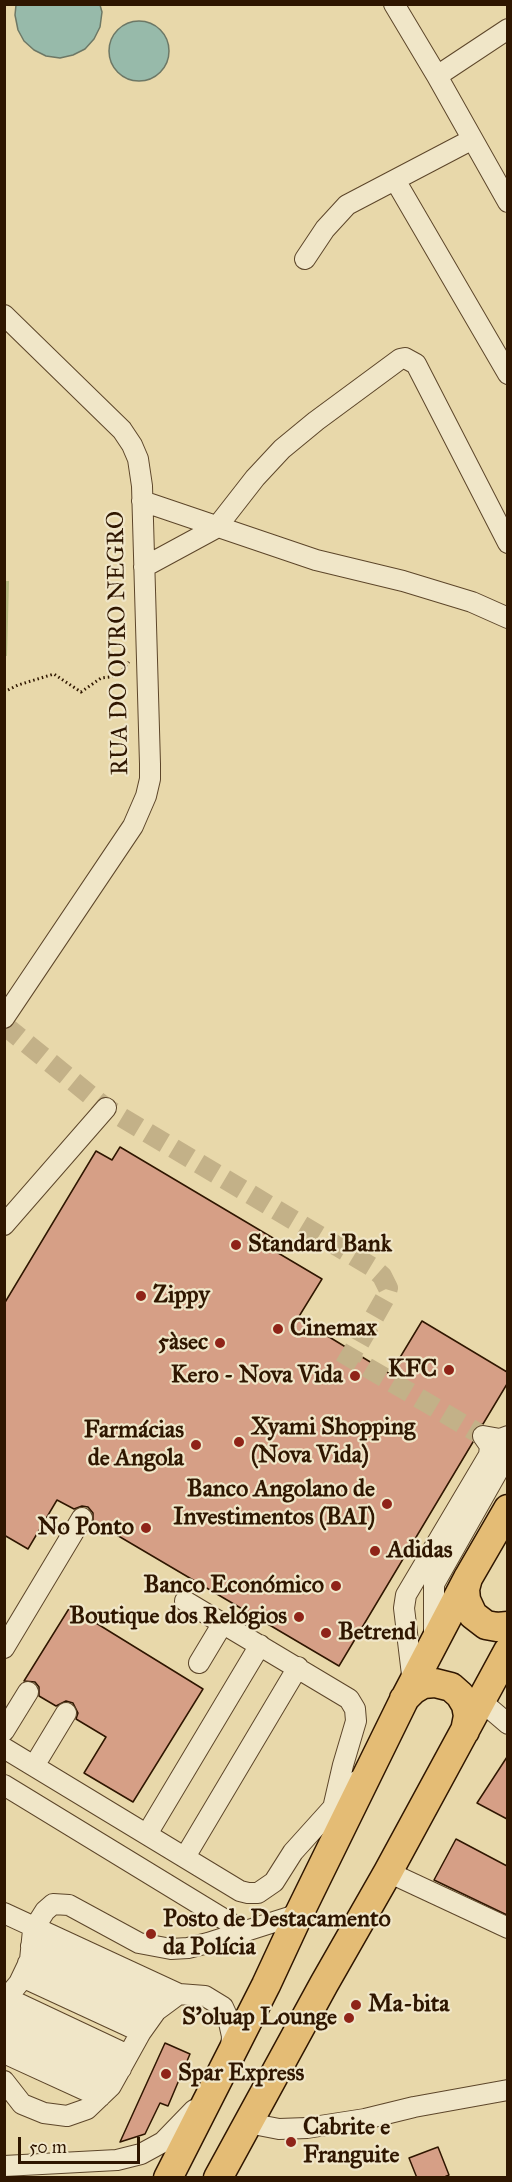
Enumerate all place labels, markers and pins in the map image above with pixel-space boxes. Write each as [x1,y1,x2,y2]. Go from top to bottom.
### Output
place label: Standard Bank [248,1231,392,1259]
marker: Standard Bank [229,1238,243,1252]
place label: Zippy [153,1282,210,1310]
marker: Zippy [134,1289,148,1303]
place label: Cinemax [290,1315,377,1343]
marker: Cinemax [271,1322,285,1336]
place label: 5àsec [158,1329,208,1357]
marker: 5àsec [213,1336,227,1350]
place label: KFC [388,1356,437,1384]
place label: Kero - Nova Vida [171,1362,343,1390]
marker: KFC [442,1363,456,1377]
marker: Kero - Nova Vida [348,1369,362,1383]
place label: Xyami Shopping (Nova Vida) [251,1414,415,1470]
place label: Farmácias de Angola [84,1417,184,1473]
marker: Xyami Shopping (Nova Vida) [232,1435,246,1449]
marker: Farmácias de Angola [189,1438,203,1452]
place label: Banco Angolano de Investimentos (BAI) [173,1476,375,1532]
marker: Banco Angolano de Investimentos (BAI) [380,1497,394,1511]
place label: No Ponto [38,1514,134,1542]
marker: No Ponto [139,1521,153,1535]
place label: Adidas [387,1537,453,1565]
marker: Adidas [368,1544,382,1558]
place label: Banco Económico [144,1572,324,1600]
marker: Banco Económico [329,1579,343,1593]
place label: Boutique dos Relógios [69,1603,287,1631]
marker: Boutique dos Relógios [292,1610,306,1624]
place label: Betrend [338,1619,416,1647]
marker: Betrend [319,1626,333,1640]
place label: Posto de Destacamento da Polícia [163,1906,391,1962]
marker: Posto de Destacamento da Polícia [144,1927,158,1941]
place label: Ma-bita [368,1991,449,2019]
marker: Ma-bita [349,1998,363,2012]
place label: S'oluap Lounge [182,2004,337,2032]
marker: S'oluap Lounge [342,2011,356,2025]
place label: Spar Express [178,2060,304,2088]
marker: Spar Express [159,2067,173,2081]
place label: Cabrite e Franguite [303,2114,399,2170]
marker: Cabrite e Franguite [284,2135,298,2149]

